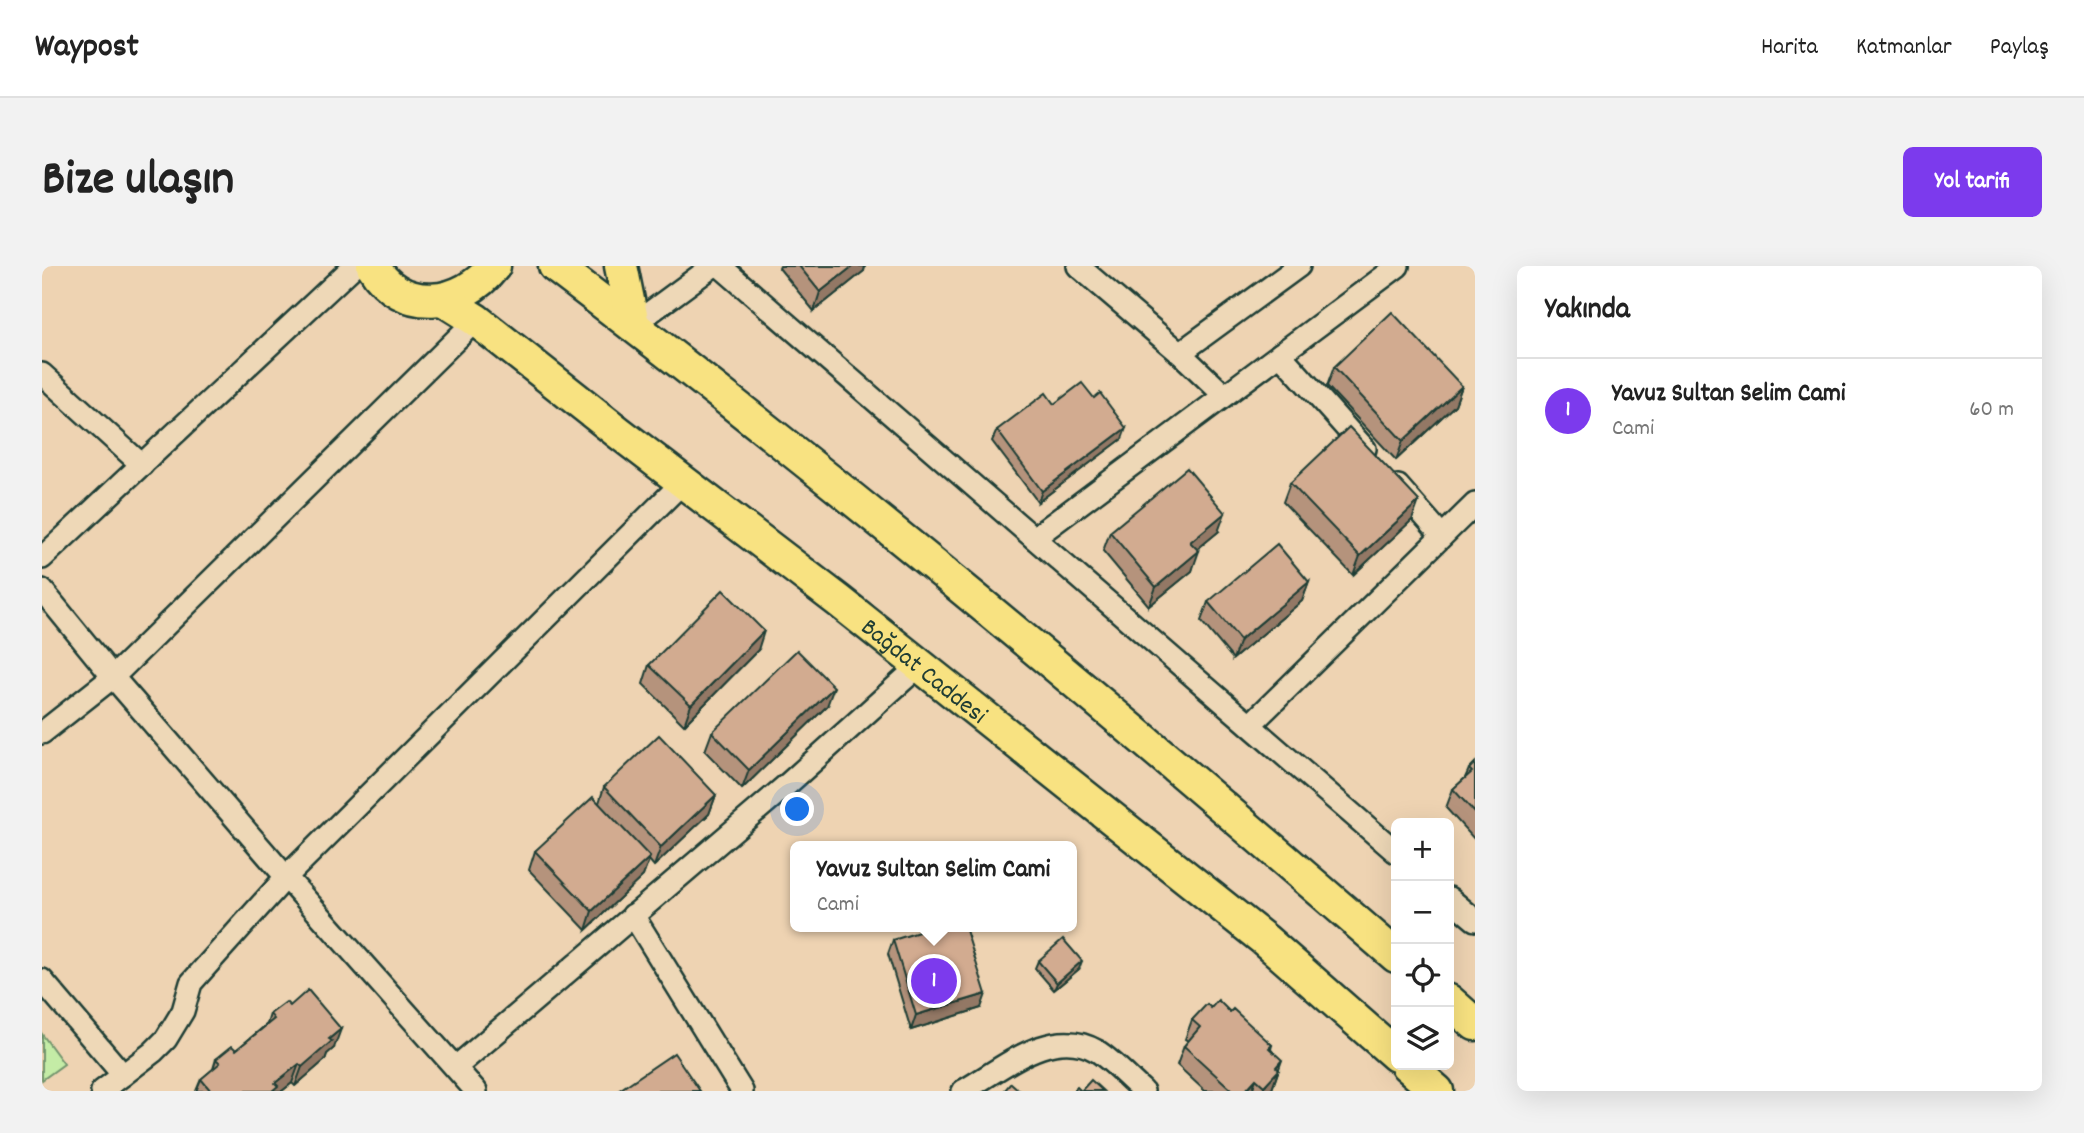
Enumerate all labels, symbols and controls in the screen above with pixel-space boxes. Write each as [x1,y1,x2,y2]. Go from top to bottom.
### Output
text: Waypost [35,25,139,72]
text: Harita [1761,31,1818,65]
text: Katmanlar [1856,31,1952,65]
text: Paylaş [1990,31,2049,65]
text: Bize ulaşın [42,147,234,217]
button: Yol tarifi [1903,147,2042,217]
text: Yakında [1545,290,1630,333]
text: Yavuz Sultan Selim Cami [1612,376,1846,413]
text: 1 [1565,394,1571,427]
text: 60 m [1969,394,2014,427]
text: Cami [1612,413,1654,446]
street label: Bağdat Caddesi [852,610,994,734]
your location [780,792,814,826]
map controls [1391,818,1454,1070]
button: + [1391,818,1454,881]
popup [790,841,1077,932]
text: Yavuz Sultan Selim Cami [817,852,1050,889]
button: − [1391,881,1454,944]
text: Cami [817,889,859,922]
button: locate [1391,944,1454,1007]
pin: 1 [911,955,957,1007]
button: layers [1391,1007,1454,1070]

